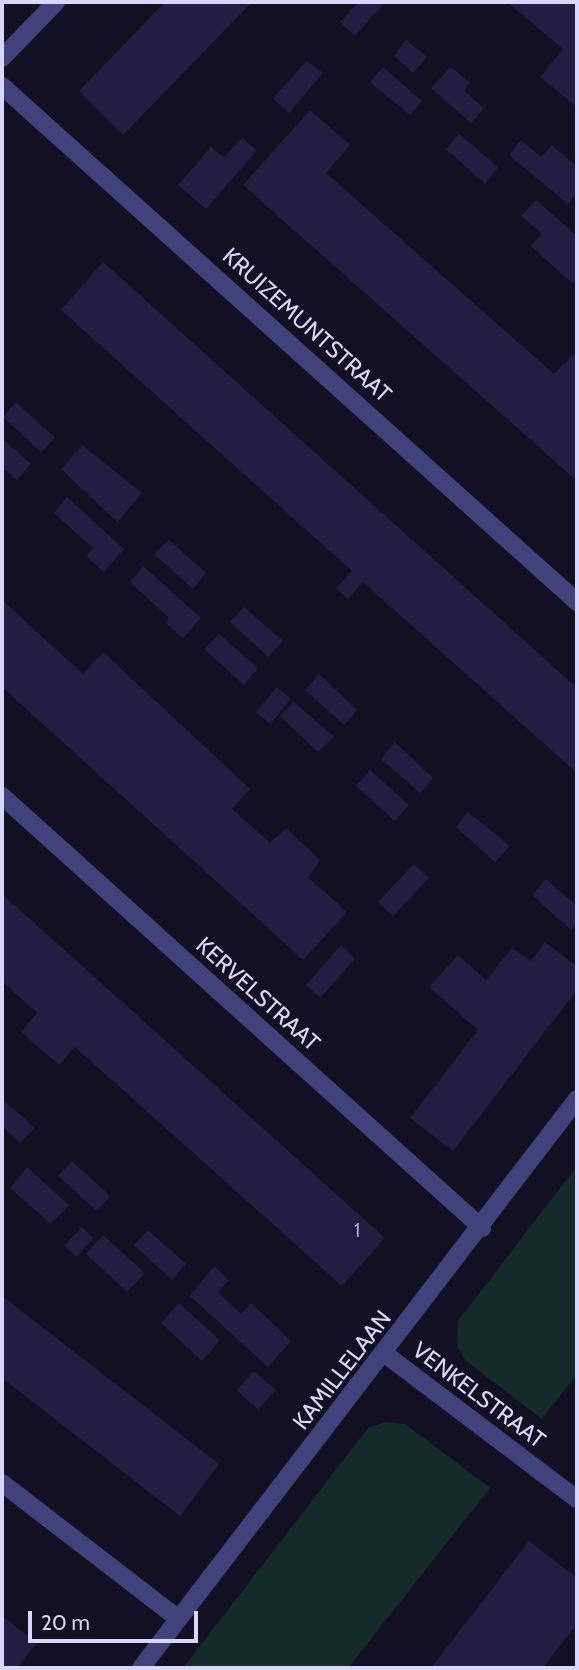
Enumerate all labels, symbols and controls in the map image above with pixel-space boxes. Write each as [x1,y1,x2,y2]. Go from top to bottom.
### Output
street label: KRUIZEMUNTSTRAAT [217,242,397,408]
street label: KERVELSTRAAT [191,931,325,1057]
house number: 1 [354,1220,360,1242]
street label: KAMILLELAAN [287,1305,397,1435]
street label: VENKELSTRAAT [407,1336,551,1454]
scale bar [32,1596,201,1640]
text: 20 m [41,1610,90,1635]

